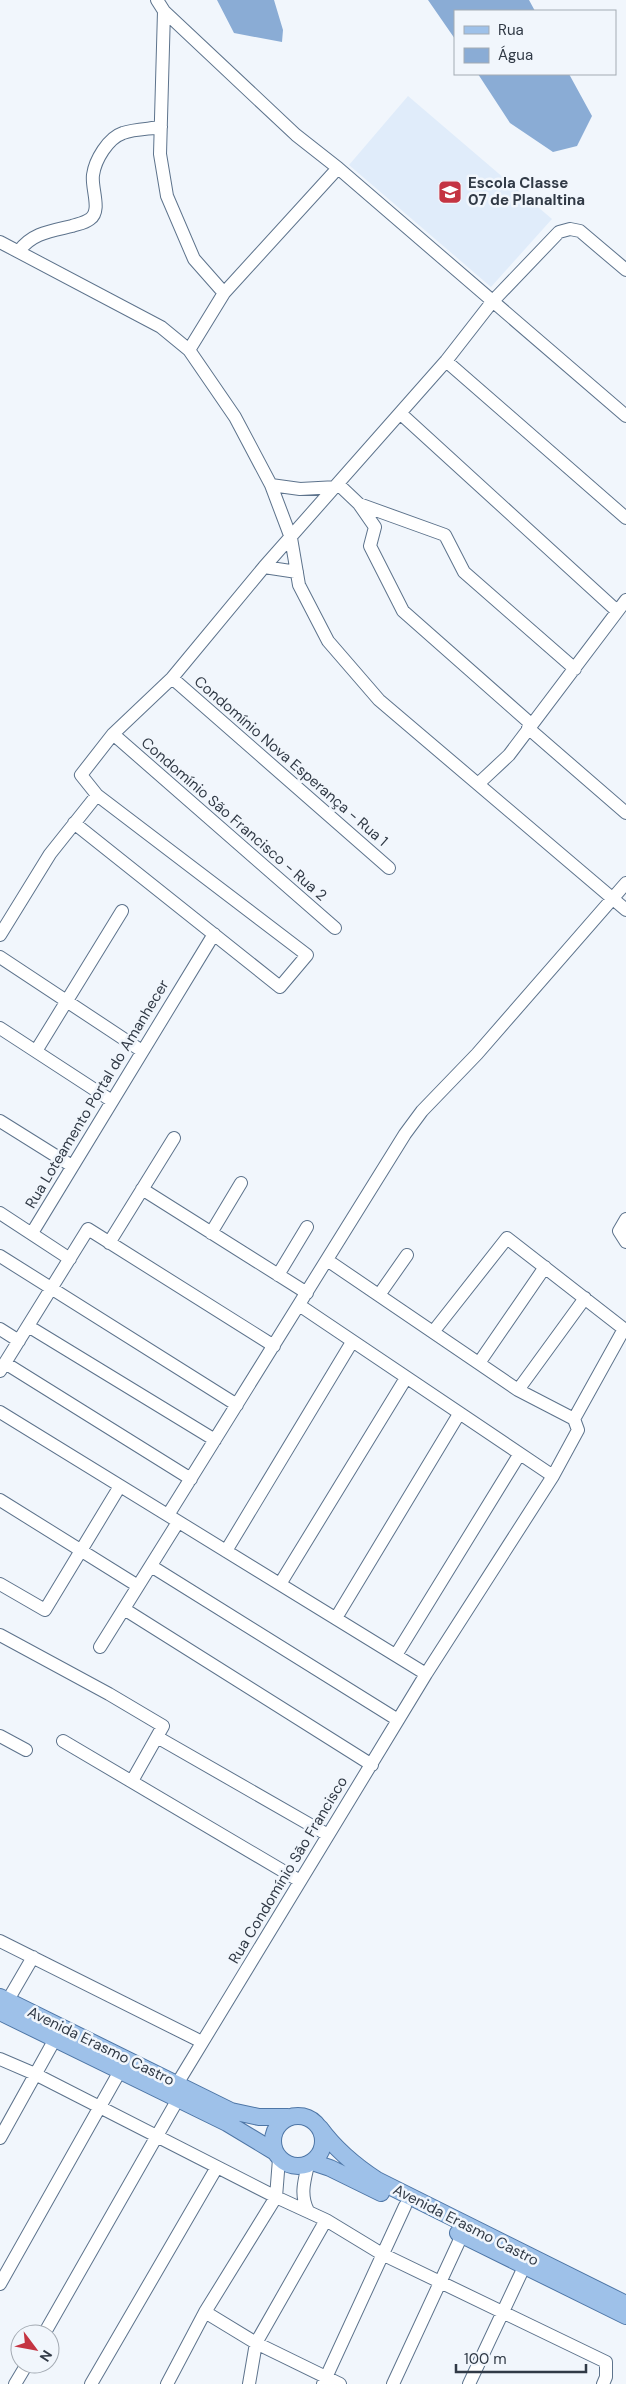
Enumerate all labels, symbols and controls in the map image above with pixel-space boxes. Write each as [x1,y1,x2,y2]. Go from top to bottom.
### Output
legend [454,10,616,75]
text: Rua [498,20,524,40]
text: Água [498,45,533,65]
place label: Escola Classe 07 de Planaltina [468,173,585,210]
school or university icon: Escola Classe 07 de Planaltina [437,179,463,205]
street label: Condomínio Nova Esperança - Rua 1 [190,671,392,851]
street label: Condomínio São Francisco - Rua 2 [137,733,331,905]
street label: Rua Loteamento Portal do Amanhecer [21,976,174,1212]
street label: Rua Condomínio São Francisco [224,1772,352,1967]
street label: Avenida Erasmo Castro [24,2002,178,2090]
street label: Avenida Erasmo Castro [390,2180,542,2271]
north arrow [10,2324,60,2374]
scale bar [456,2342,586,2374]
text: N [36,2347,56,2365]
text: 100 m [464,2349,507,2369]

